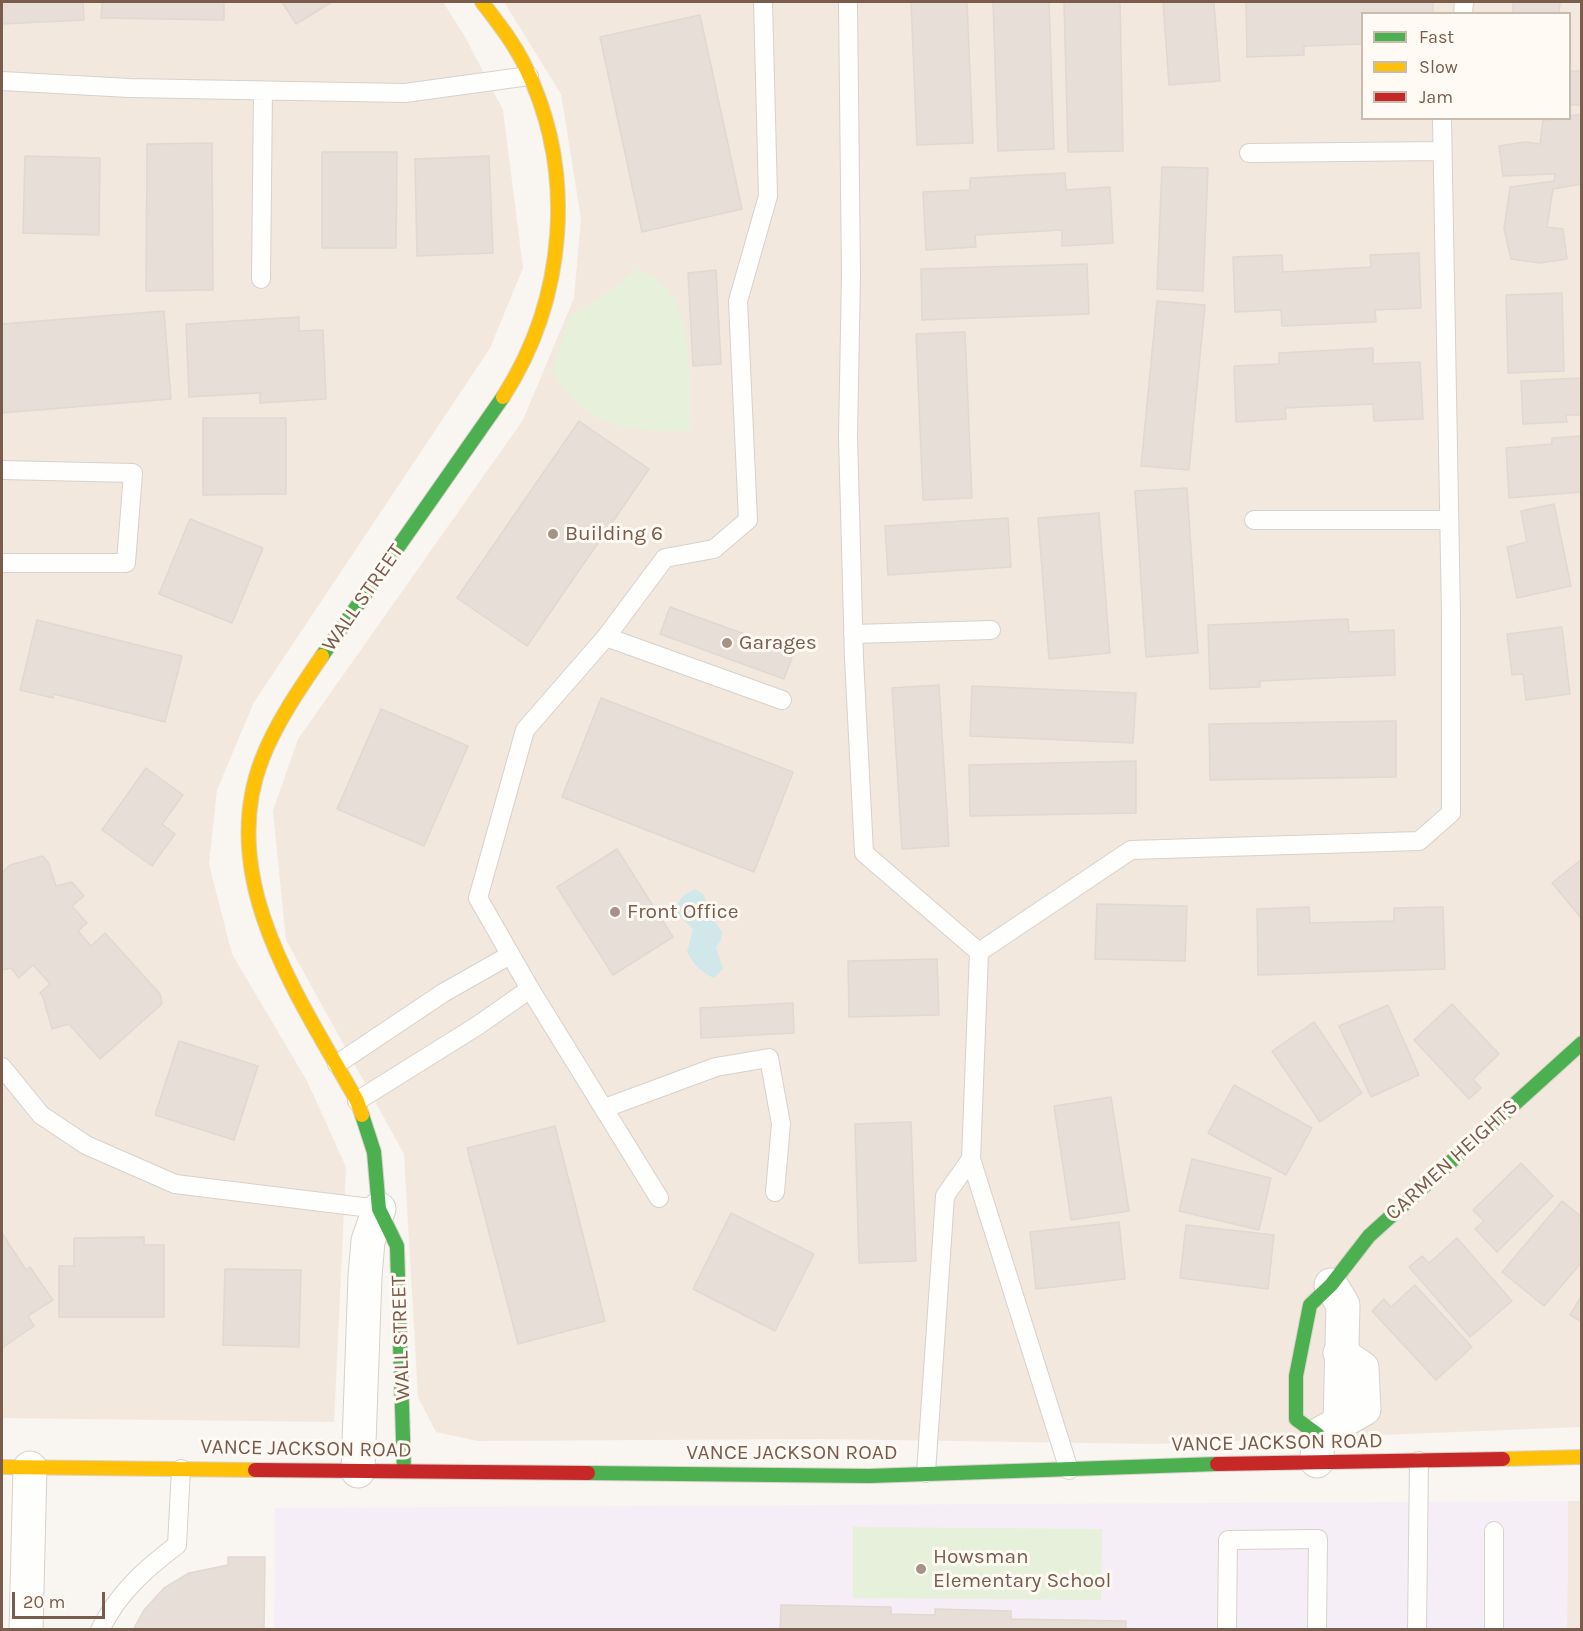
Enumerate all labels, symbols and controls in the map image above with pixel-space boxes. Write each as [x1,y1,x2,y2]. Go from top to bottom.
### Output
legend [1361,12,1571,120]
text: Fast [1419,26,1454,48]
text: Slow [1419,56,1458,78]
text: Jam [1419,86,1453,108]
place label: Building 6 [565,521,663,547]
marker: Building 6 [546,527,560,541]
street label: WALL STREET [317,540,409,656]
place label: Garages [739,630,817,656]
marker: Garages [720,636,734,650]
place label: Front Office [627,899,738,925]
marker: Front Office [608,905,622,919]
street label: CARMEN HEIGHTS [1381,1094,1523,1226]
street label: WALL STREET [386,1275,416,1401]
street label: VANCE JACKSON ROAD [1171,1429,1383,1457]
street label: VANCE JACKSON ROAD [200,1435,412,1463]
street label: VANCE JACKSON ROAD [686,1440,898,1466]
place label: Howsman Elementary School [933,1544,1111,1594]
marker: Howsman Elementary School [914,1562,928,1576]
scale bar [15,1580,108,1618]
text: 20 m [23,1591,65,1613]

